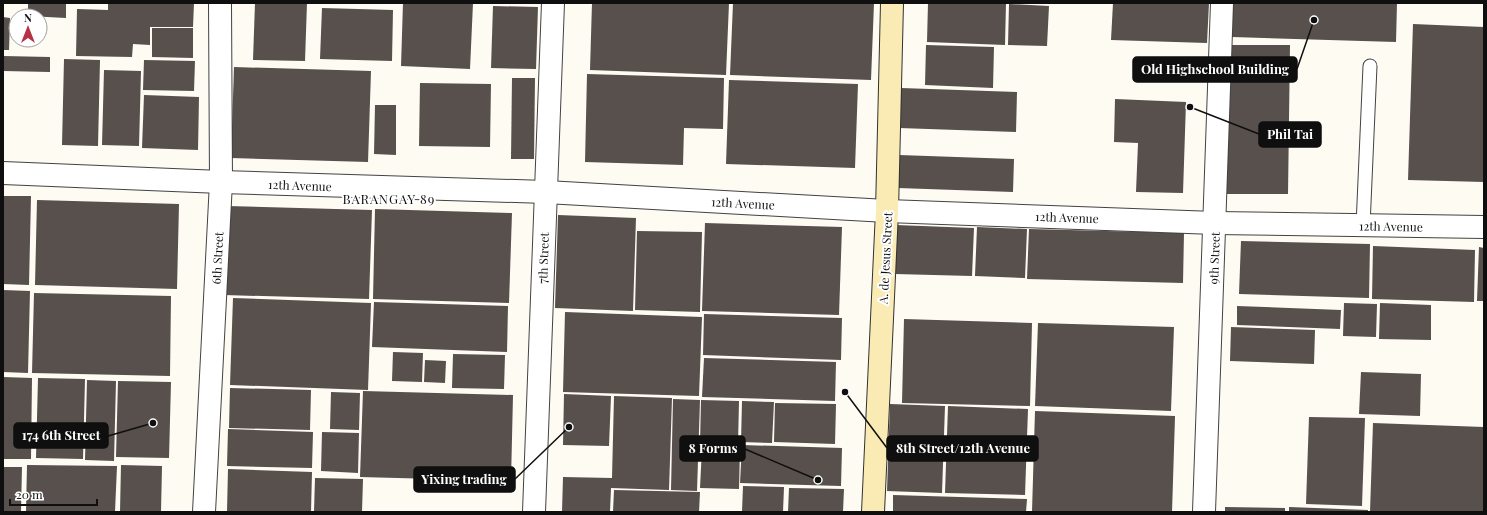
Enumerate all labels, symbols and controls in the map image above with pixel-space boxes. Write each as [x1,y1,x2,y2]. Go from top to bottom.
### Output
north arrow [8,8,48,48]
text: N [24,10,32,25]
callout: Old Highschool Building [1133,57,1297,82]
text: Old Highschool Building [1141,60,1290,77]
callout: Phil Tai [1259,122,1321,147]
text: Phil Tai [1267,125,1313,142]
street label: 12th Avenue [268,176,332,194]
district label: BARANGAY 89 [343,190,435,207]
street label: 12th Avenue [711,193,775,213]
street label: 12th Avenue [1035,208,1099,226]
street label: A. de Jesus Street [875,211,895,305]
street label: 12th Avenue [1359,217,1423,235]
street label: 6th Street [208,231,226,285]
street label: 7th Street [534,231,552,284]
street label: 9th Street [1205,231,1223,285]
callout: 174 6th Street [14,423,108,448]
text: 174 6th Street [22,426,101,443]
callout: 8 Forms [680,436,745,461]
callout: 8th Street/12th Avenue [887,436,1038,461]
text: 8 Forms [689,439,737,456]
text: 8th Street/12th Avenue [896,439,1030,456]
callout: Yixing trading [414,467,515,492]
text: Yixing trading [420,470,508,487]
scale bar [10,481,97,507]
text: 20 m [16,486,43,502]

